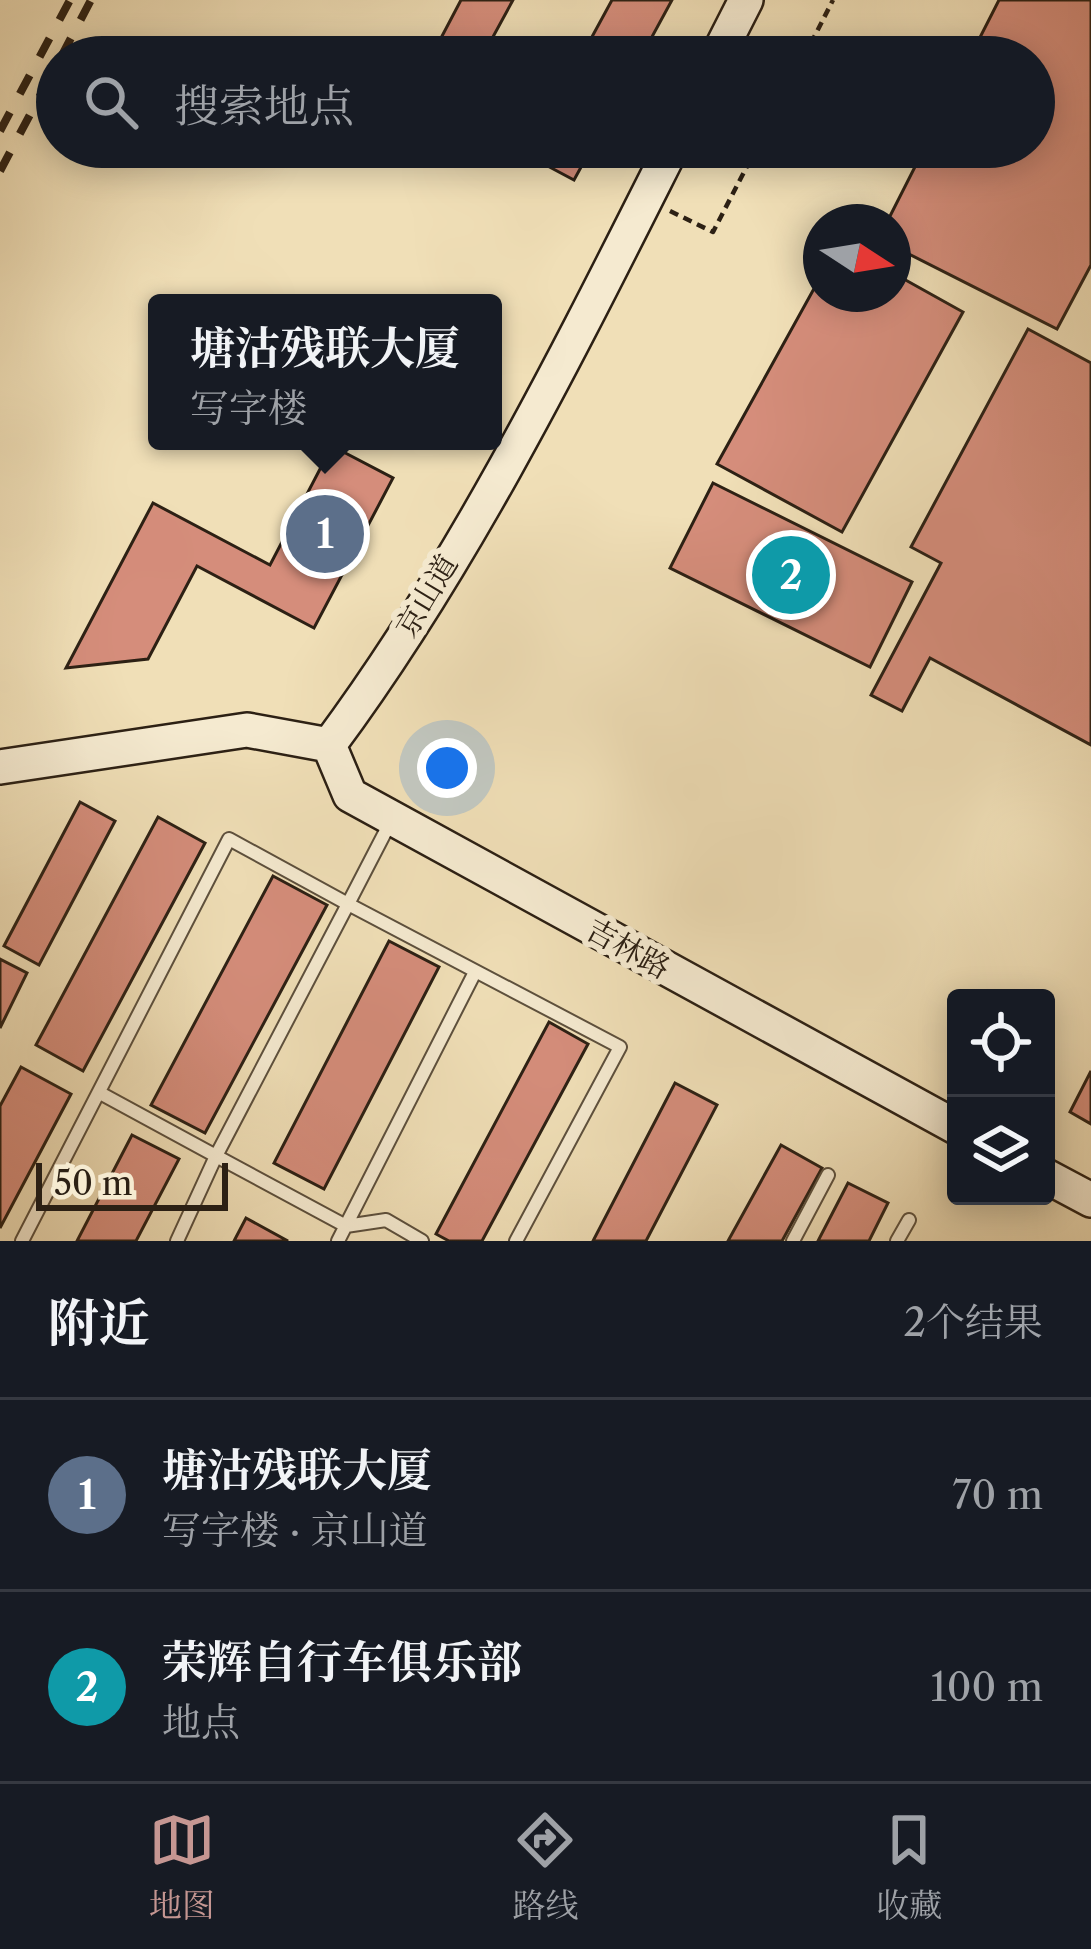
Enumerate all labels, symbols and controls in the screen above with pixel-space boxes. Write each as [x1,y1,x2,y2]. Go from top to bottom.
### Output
search box [36,36,1055,168]
icon: search [78,69,144,135]
text: 搜索地点 [174,78,354,134]
north arrow [803,204,911,312]
popup [148,294,502,450]
text: 塘沽残联大厦 [190,320,460,376]
text: 写字楼 [190,384,307,432]
pin: 1 [286,489,364,579]
pin: 2 [752,530,830,620]
street label: 京山道 [388,548,466,644]
your location [417,738,477,798]
street label: 吉林路 [580,911,677,987]
map controls [947,989,1055,1205]
button: locate [947,989,1055,1097]
button: layers [947,1097,1055,1205]
scale bar [36,1157,228,1210]
text: 50 m [54,1163,132,1204]
text: 附近 [48,1292,150,1354]
text: 2个结果 [904,1298,1043,1346]
text: 塘沽残联大厦 [162,1442,432,1498]
text: 1 [78,1471,96,1519]
text: 70 m [952,1471,1043,1519]
text: 写字楼 · 京山道 [162,1506,428,1554]
text: 荣辉自行车俱乐部 [162,1634,522,1690]
text: 2 [75,1663,99,1711]
text: 100 m [930,1663,1043,1711]
text: 地点 [162,1698,240,1746]
tab: 地图 [149,1807,215,1926]
tab: 路线 [512,1807,578,1926]
tab: 收藏 [876,1807,942,1926]

